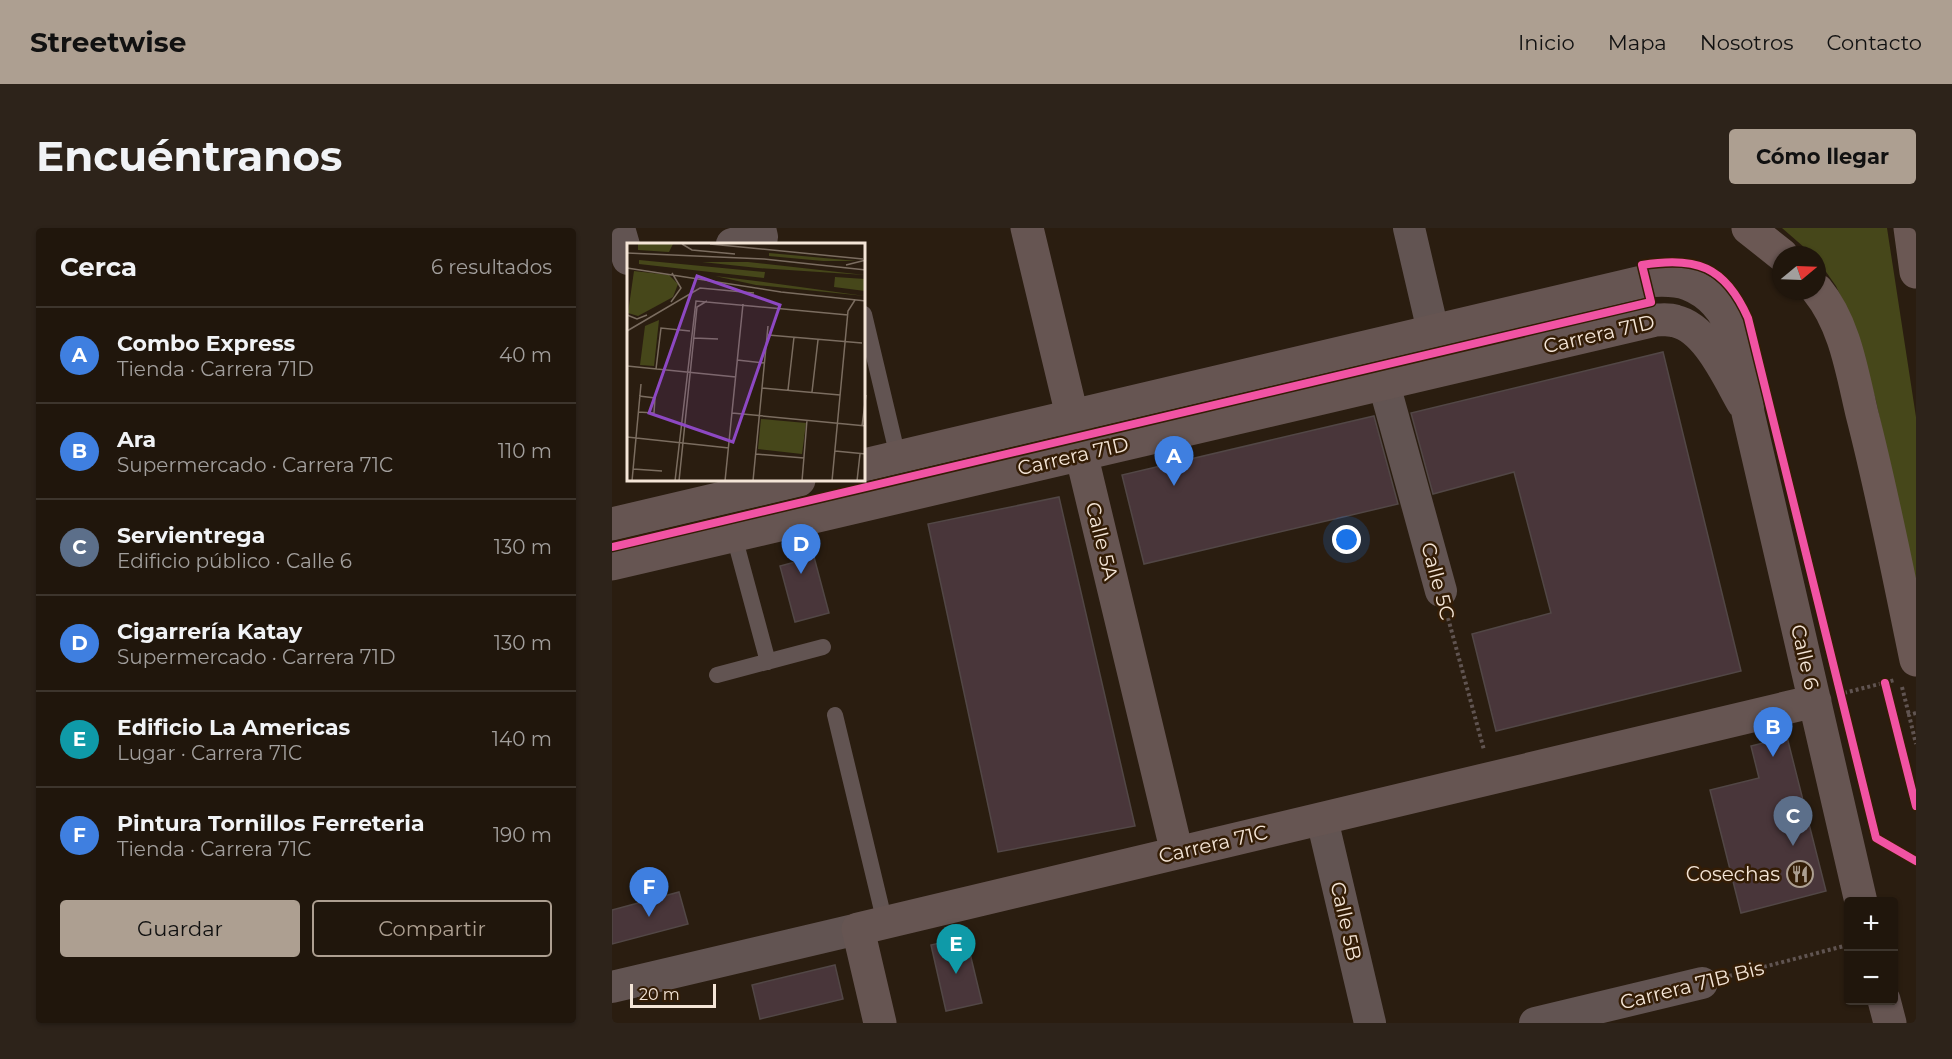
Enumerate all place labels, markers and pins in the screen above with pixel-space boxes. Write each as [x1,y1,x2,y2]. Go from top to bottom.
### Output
pin: A [1154,436,1194,486]
pin: D [782,524,820,574]
pin: B [1754,708,1792,757]
pin: C [1774,796,1812,846]
restaurant icon: Cosechas [1785,859,1815,889]
place label: Cosechas [1686,862,1780,886]
pin: F [630,868,669,917]
pin: E [936,924,976,974]

